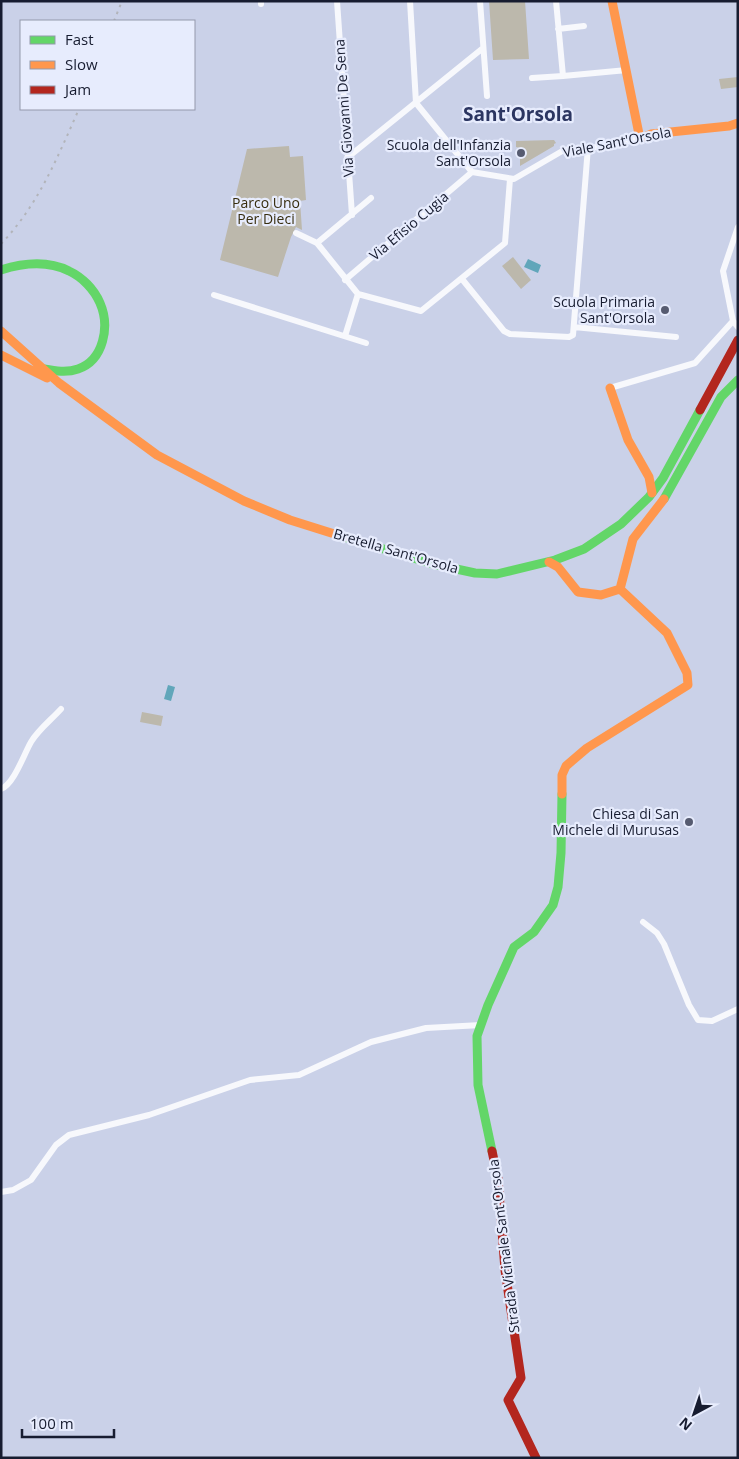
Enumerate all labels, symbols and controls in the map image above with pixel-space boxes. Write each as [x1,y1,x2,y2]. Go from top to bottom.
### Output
legend [20,20,195,110]
text: Fast [65,29,94,49]
street label: Via Giovanni De Sena [329,38,358,178]
text: Slow [65,54,98,74]
text: Jam [63,79,91,99]
district label: Sant'Orsola [463,101,573,127]
street label: Viale Sant'Orsola [561,122,673,161]
place label: Scuola dell'Infanzia Sant'Orsola [387,135,511,170]
marker: Scuola dell'Infanzia Sant'Orsola [515,147,527,159]
street label: Via Efisio Cugia [365,187,452,264]
park label: Parco Uno Per Dieci [232,193,300,228]
place label: Scuola Primaria Sant'Orsola [553,292,655,327]
marker: Scuola Primaria Sant'Orsola [659,304,671,316]
street label: Bretella Sant'Orsola [331,524,461,577]
place label: Chiesa di San Michele di Murusas [552,804,679,839]
marker: Chiesa di San Michele di Murusas [683,816,695,828]
street label: Strada Vicinale Sant'Orsola [483,1158,524,1334]
north arrow [669,1389,719,1439]
scale bar [22,1406,115,1438]
text: 100 m [30,1413,74,1433]
text: N [675,1413,696,1435]

